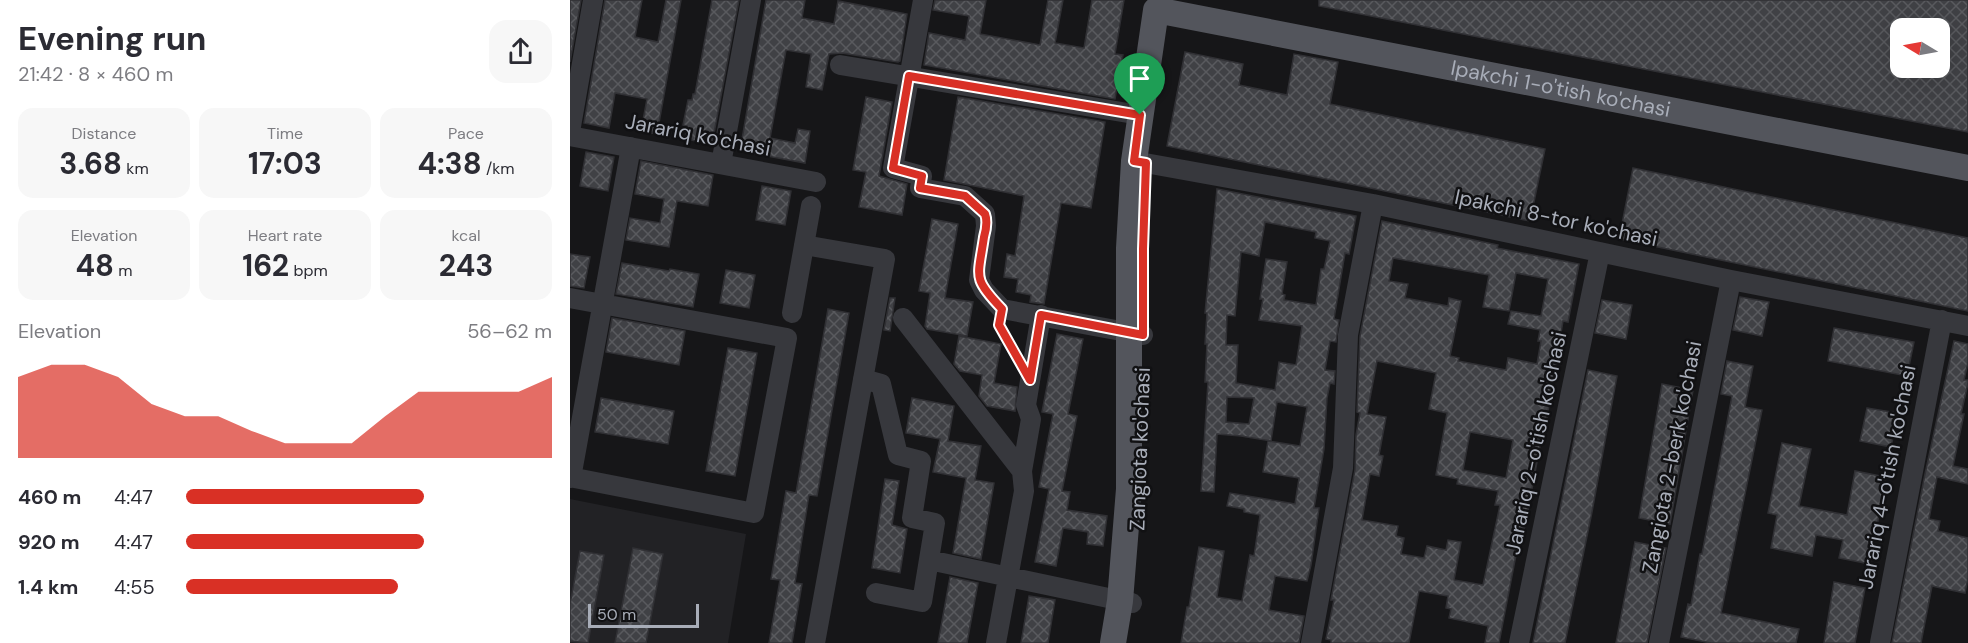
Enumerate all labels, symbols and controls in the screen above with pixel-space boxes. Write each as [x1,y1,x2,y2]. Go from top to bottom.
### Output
text: Evening run [18,17,206,60]
north arrow [1890,18,1950,78]
map controls [1890,18,1950,78]
button: share [489,20,552,83]
pin [1114,53,1165,115]
street label: Ipakchi 1-o'tish ko'chasi [1448,54,1673,124]
text: 21:42 · 8 × 460 m [18,61,173,87]
icon: arrive [1123,62,1156,95]
street label: Jarariq ko'chasi [623,107,773,163]
text: Distance [72,123,136,144]
text: Time [267,123,303,144]
text: Pace [448,123,484,144]
text: 3.68 [59,144,122,183]
text: 17:03 [248,144,322,183]
text: 4:38 [417,144,482,183]
text: km [122,158,149,179]
text: /km [482,158,515,179]
street label: Ipakchi 8-tor ko'chasi [1452,183,1660,253]
text: Elevation [71,225,137,246]
text: Heart rate [248,225,322,246]
text: kcal [452,225,480,246]
text: 48 [75,246,114,285]
text: 162 [242,246,289,285]
text: 243 [439,246,493,285]
text: m [114,260,133,281]
text: bpm [289,260,328,281]
text: Elevation [18,318,101,344]
text: 56–62 m [467,318,552,344]
street label: Jarariq 2-o'tish ko'chasi [1499,329,1573,557]
street label: Zangiota 2-berk ko'chasi [1636,338,1708,576]
street label: Jarariq 4-o'tish ko'chasi [1851,362,1923,592]
street label: Zangiota ko'chasi [1123,367,1157,531]
text: 460 m [18,484,81,510]
text: 4:47 [114,484,153,510]
text: 920 m [18,529,80,555]
text: 4:47 [114,529,153,555]
text: 1.4 km [18,574,78,600]
text: 4:55 [114,574,155,600]
scale bar [588,601,699,628]
text: 50 m [597,604,636,625]

